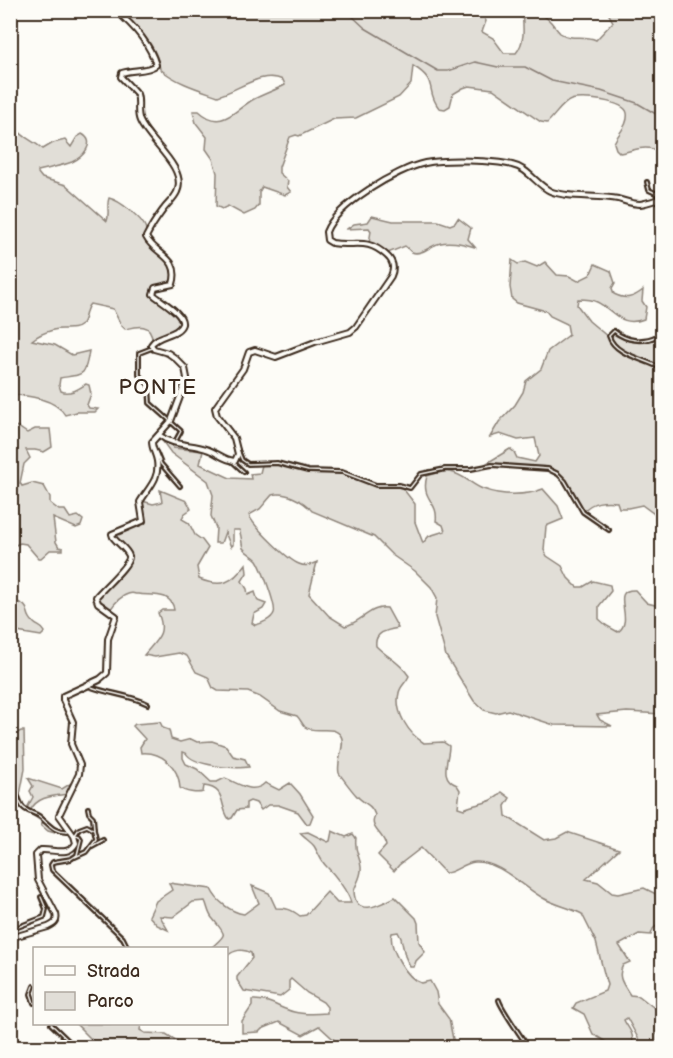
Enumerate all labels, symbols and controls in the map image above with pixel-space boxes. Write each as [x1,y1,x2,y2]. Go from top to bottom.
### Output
district label: PONTE [119,375,197,400]
legend [33,947,228,1025]
text: Strada [87,961,140,982]
text: Parco [87,991,134,1012]

